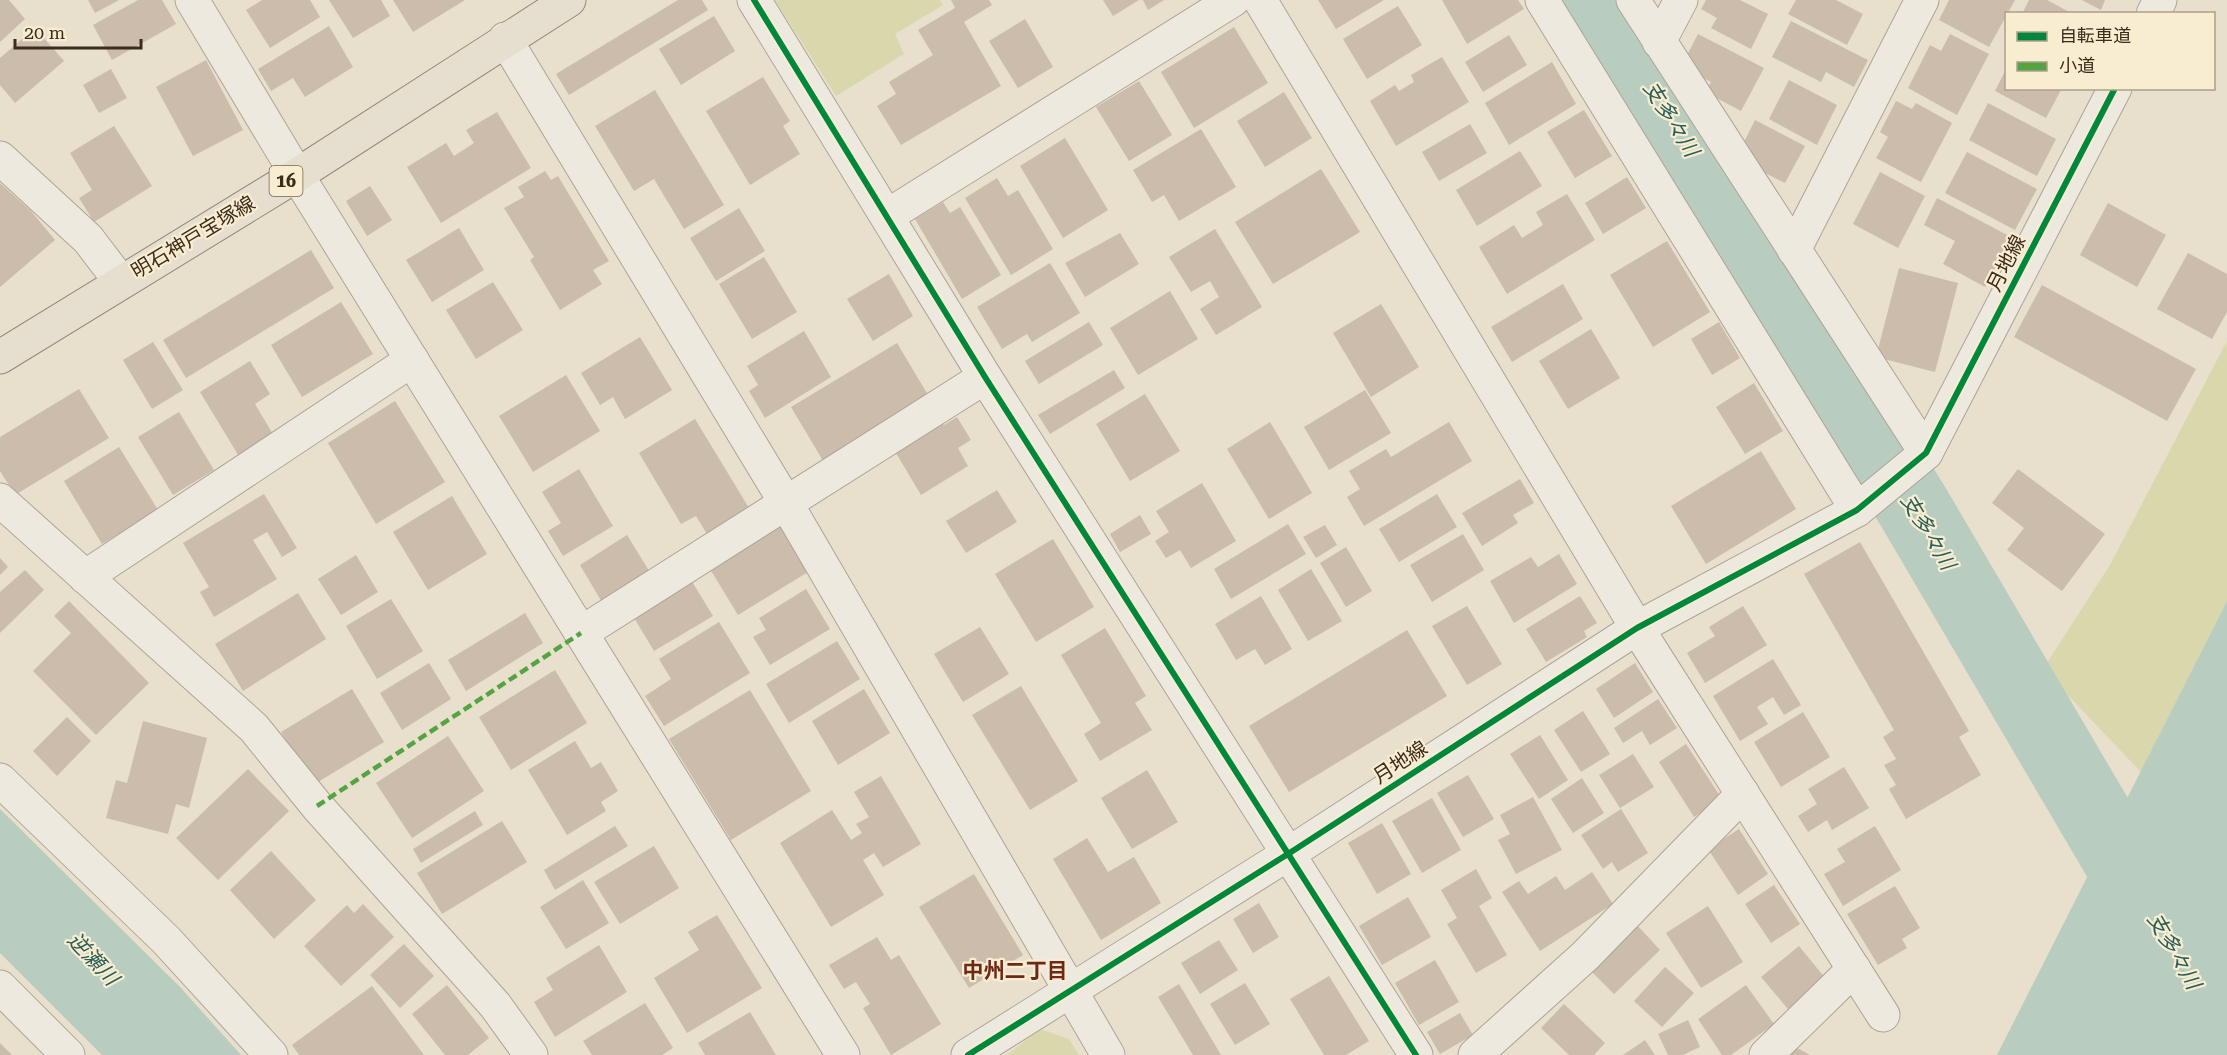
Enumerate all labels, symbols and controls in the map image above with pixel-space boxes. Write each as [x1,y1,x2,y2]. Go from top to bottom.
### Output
scale bar [15,12,141,50]
legend [2005,12,2215,90]
text: 20 m [24,22,65,43]
text: 自転車道 [2059,25,2131,46]
text: 小道 [2059,55,2095,76]
water label: 支多々川 [1639,77,1704,163]
road number: 16 [270,166,302,196]
street label: 明石神戸宝塚線 [127,191,259,283]
street label: 月地線 [1982,231,2030,295]
water label: 支多々川 [1896,490,1961,576]
street label: 月地線 [1368,736,1432,788]
water label: 支多々川 [2143,909,2206,995]
water label: 逆瀬川 [63,928,125,992]
district label: 中州二丁目 [963,959,1068,983]

